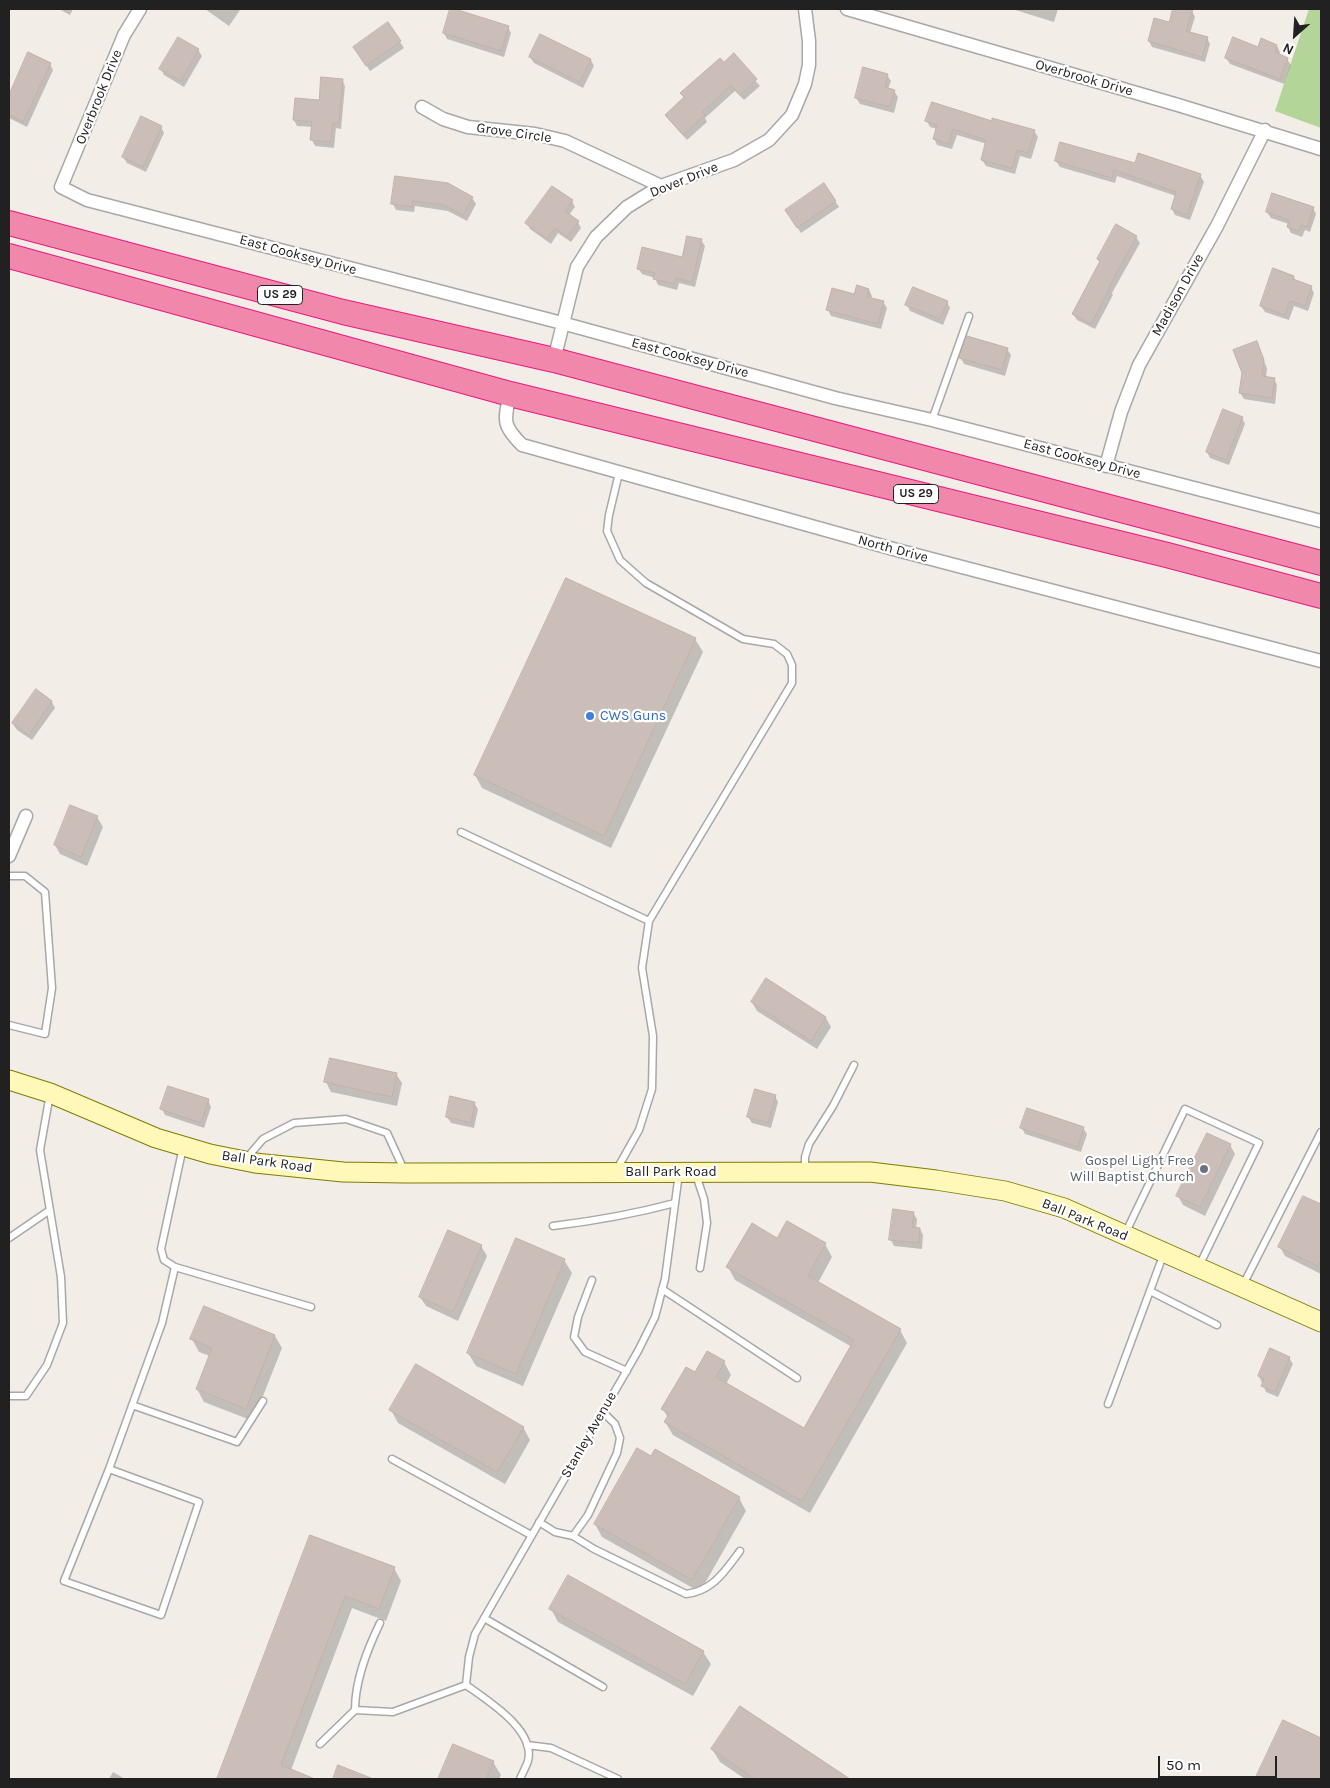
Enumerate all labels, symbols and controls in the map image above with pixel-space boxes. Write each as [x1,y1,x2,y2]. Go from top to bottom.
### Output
north arrow [1270,10,1320,60]
text: N [1280,39,1296,59]
street label: Overbrook Drive [72,47,126,147]
street label: Overbrook Drive [1033,56,1135,100]
street label: Grove Circle [475,119,553,147]
street label: Dover Drive [647,159,721,201]
street label: East Cooksey Drive [238,231,358,279]
street label: Madison Drive [1148,251,1208,339]
road number: US 29 [258,286,302,304]
street label: East Cooksey Drive [630,334,750,382]
street label: East Cooksey Drive [1022,435,1142,483]
road number: US 29 [894,484,938,504]
street label: North Drive [856,532,930,566]
place label: CWS Guns [600,708,666,724]
marker: CWS Guns [584,710,596,722]
street label: Ball Park Road [221,1147,313,1177]
place label: Gospel Light Free Will Baptist Church [1070,1153,1194,1186]
marker: Gospel Light Free Will Baptist Church [1198,1163,1210,1175]
street label: Ball Park Road [625,1164,717,1180]
street label: Ball Park Road [1039,1195,1131,1245]
street label: Stanley Avenue [557,1389,621,1481]
scale bar [1160,1746,1279,1778]
text: 50 m [1166,1756,1201,1774]

